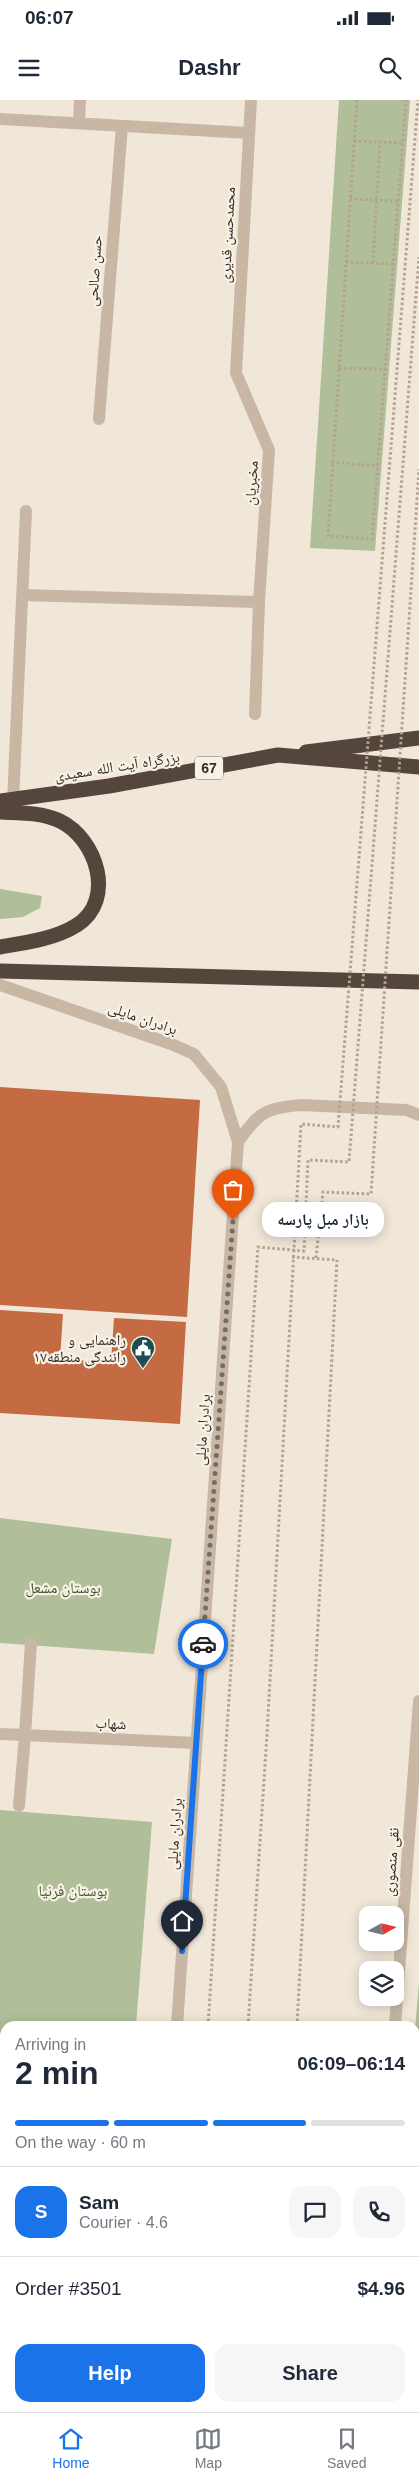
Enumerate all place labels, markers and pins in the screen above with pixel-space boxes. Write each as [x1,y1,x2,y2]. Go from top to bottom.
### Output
pin [212,1169,254,1220]
callout: بازار مبل پارسه [263,1202,386,1238]
place label: راهنمایی و رانندگی منطقه۱۷ [34,1331,126,1367]
public building icon: راهنمایی و رانندگی منطقه۱۷ [130,1335,156,1369]
pin [161,1900,203,1951]

